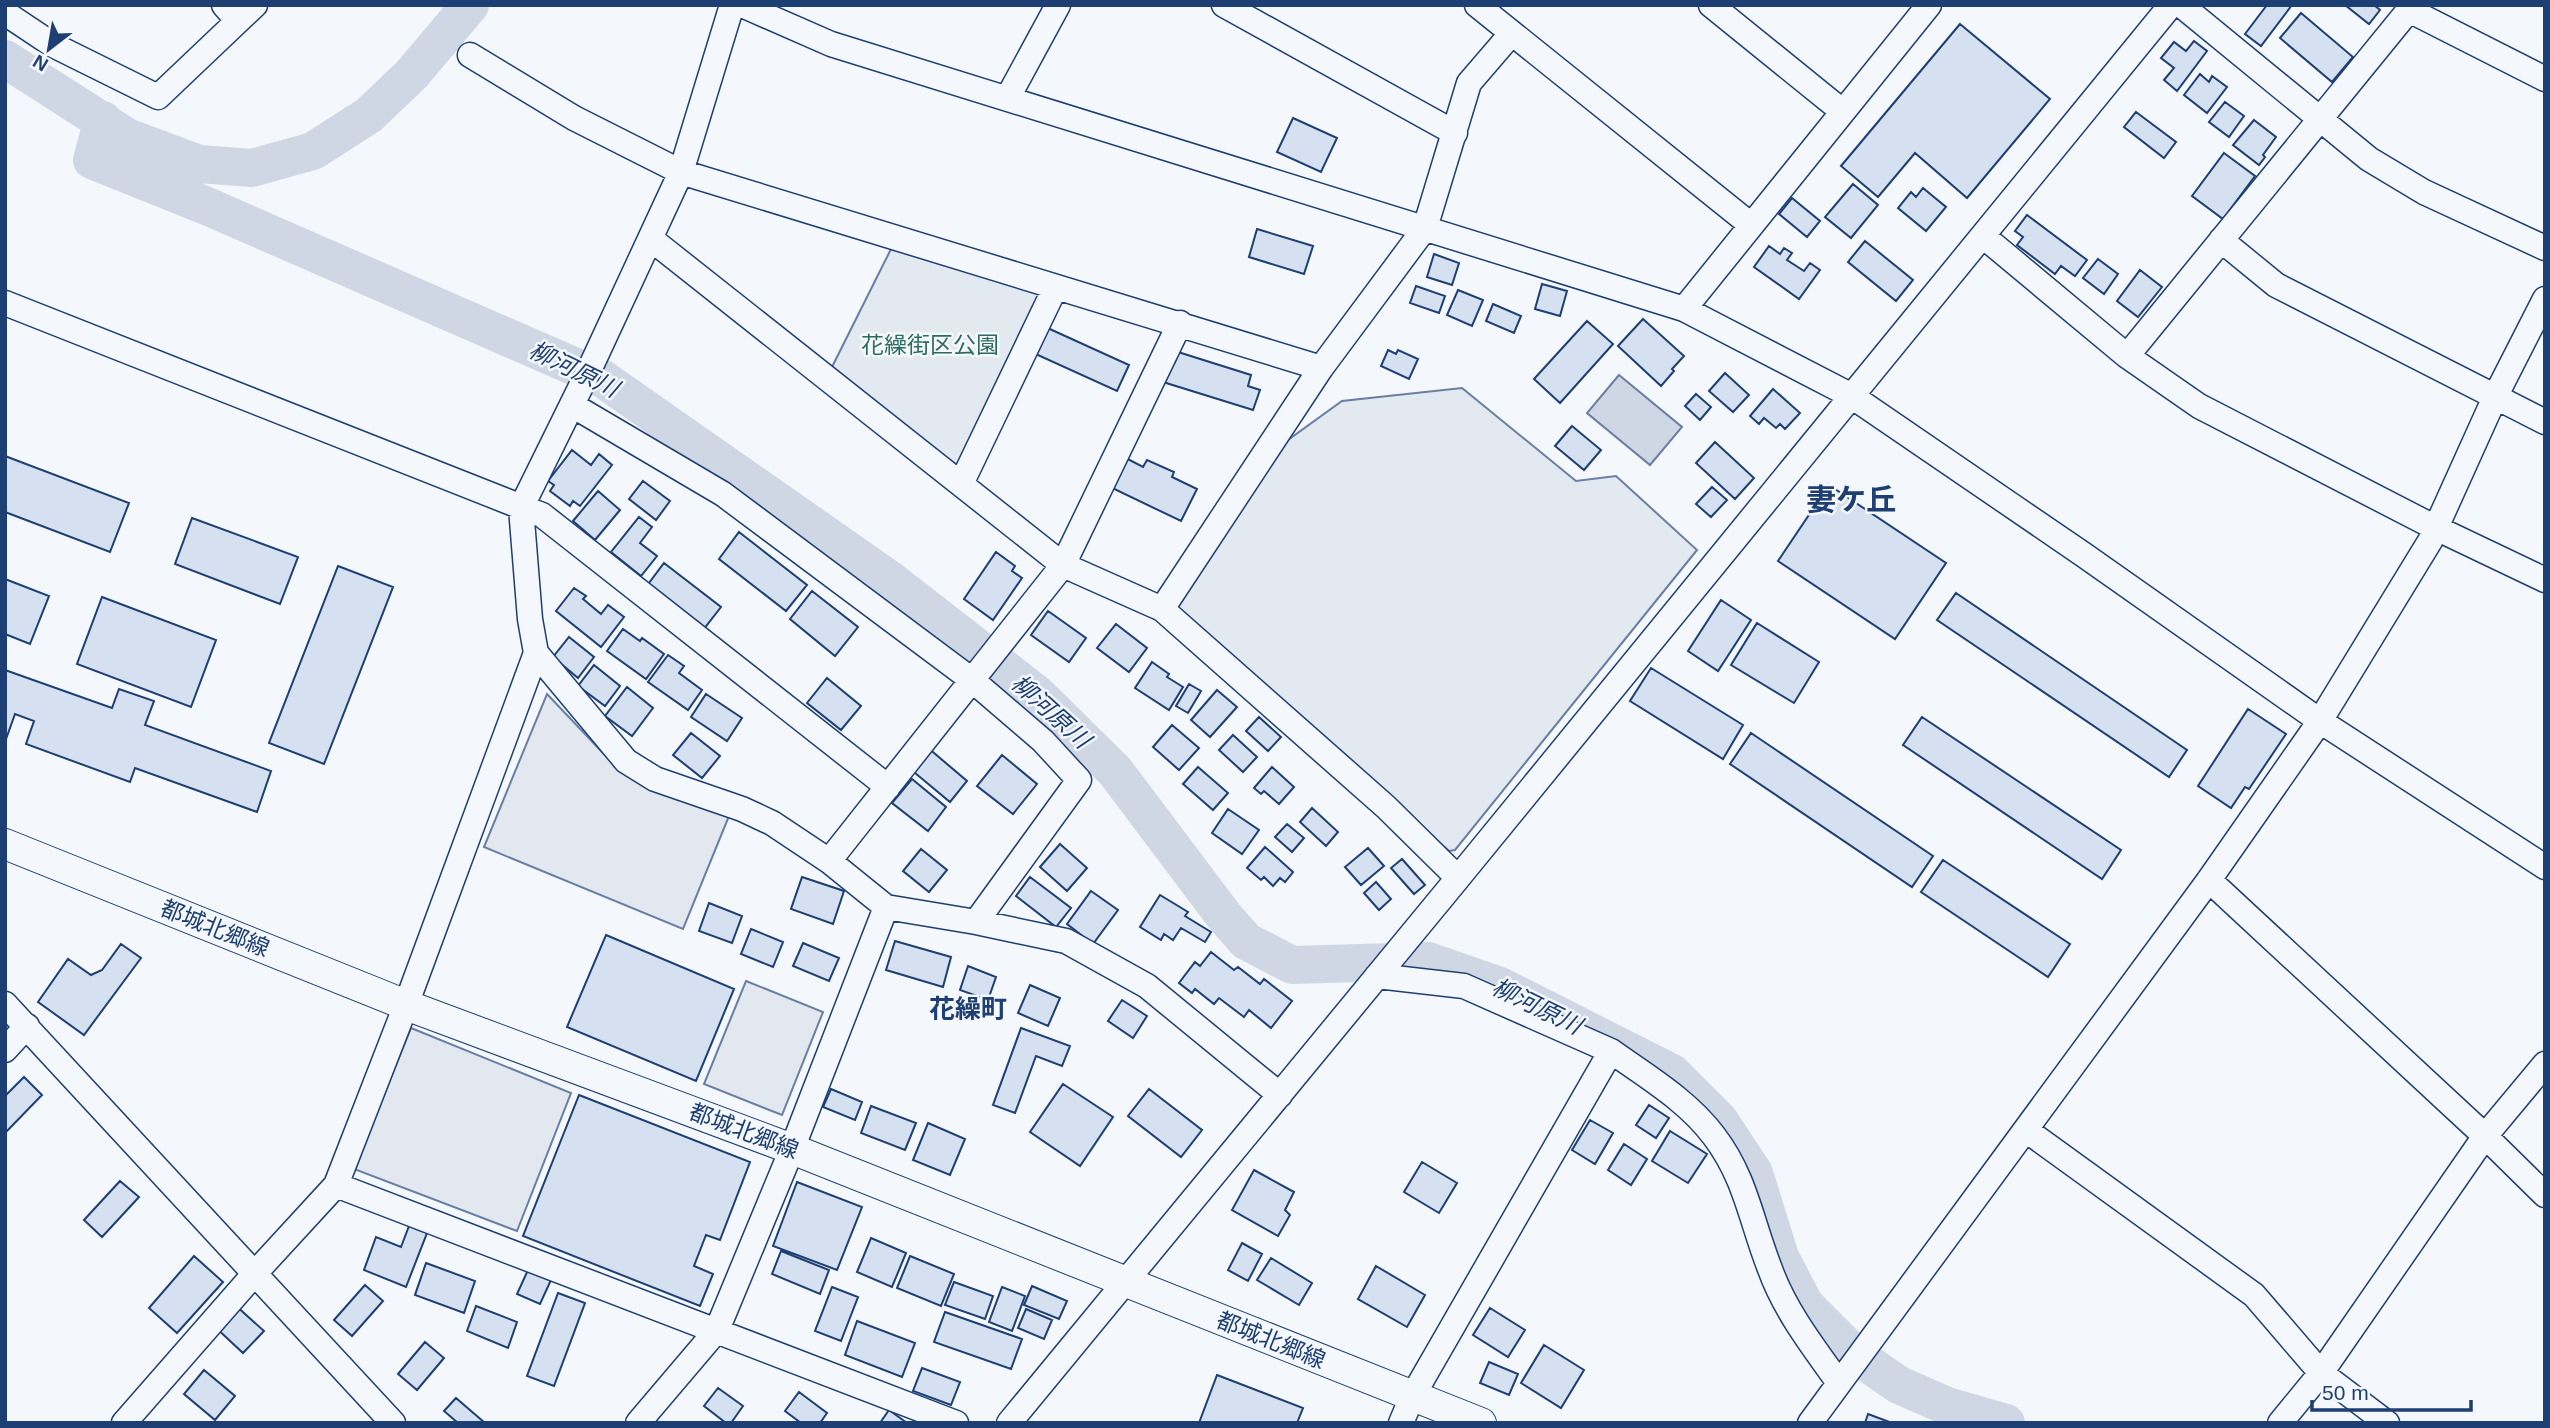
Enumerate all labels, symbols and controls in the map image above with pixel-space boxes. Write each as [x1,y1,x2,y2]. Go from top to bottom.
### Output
north arrow [14,14,84,84]
text: N [29,51,52,76]
park label: 花繰街区公園 [861,332,999,358]
water label: 柳河原川 [525,336,626,403]
district label: 妻ケ丘 [1806,483,1896,516]
water label: 柳河原川 [1006,669,1098,755]
street label: 都城北郷線 [157,894,273,962]
water label: 柳河原川 [1488,973,1589,1040]
district label: 花繰町 [929,994,1007,1024]
street label: 都城北郷線 [686,1098,802,1164]
street label: 都城北郷線 [1213,1306,1329,1374]
scale bar [2312,1368,2471,1412]
text: 50 m [2322,1381,2369,1404]

